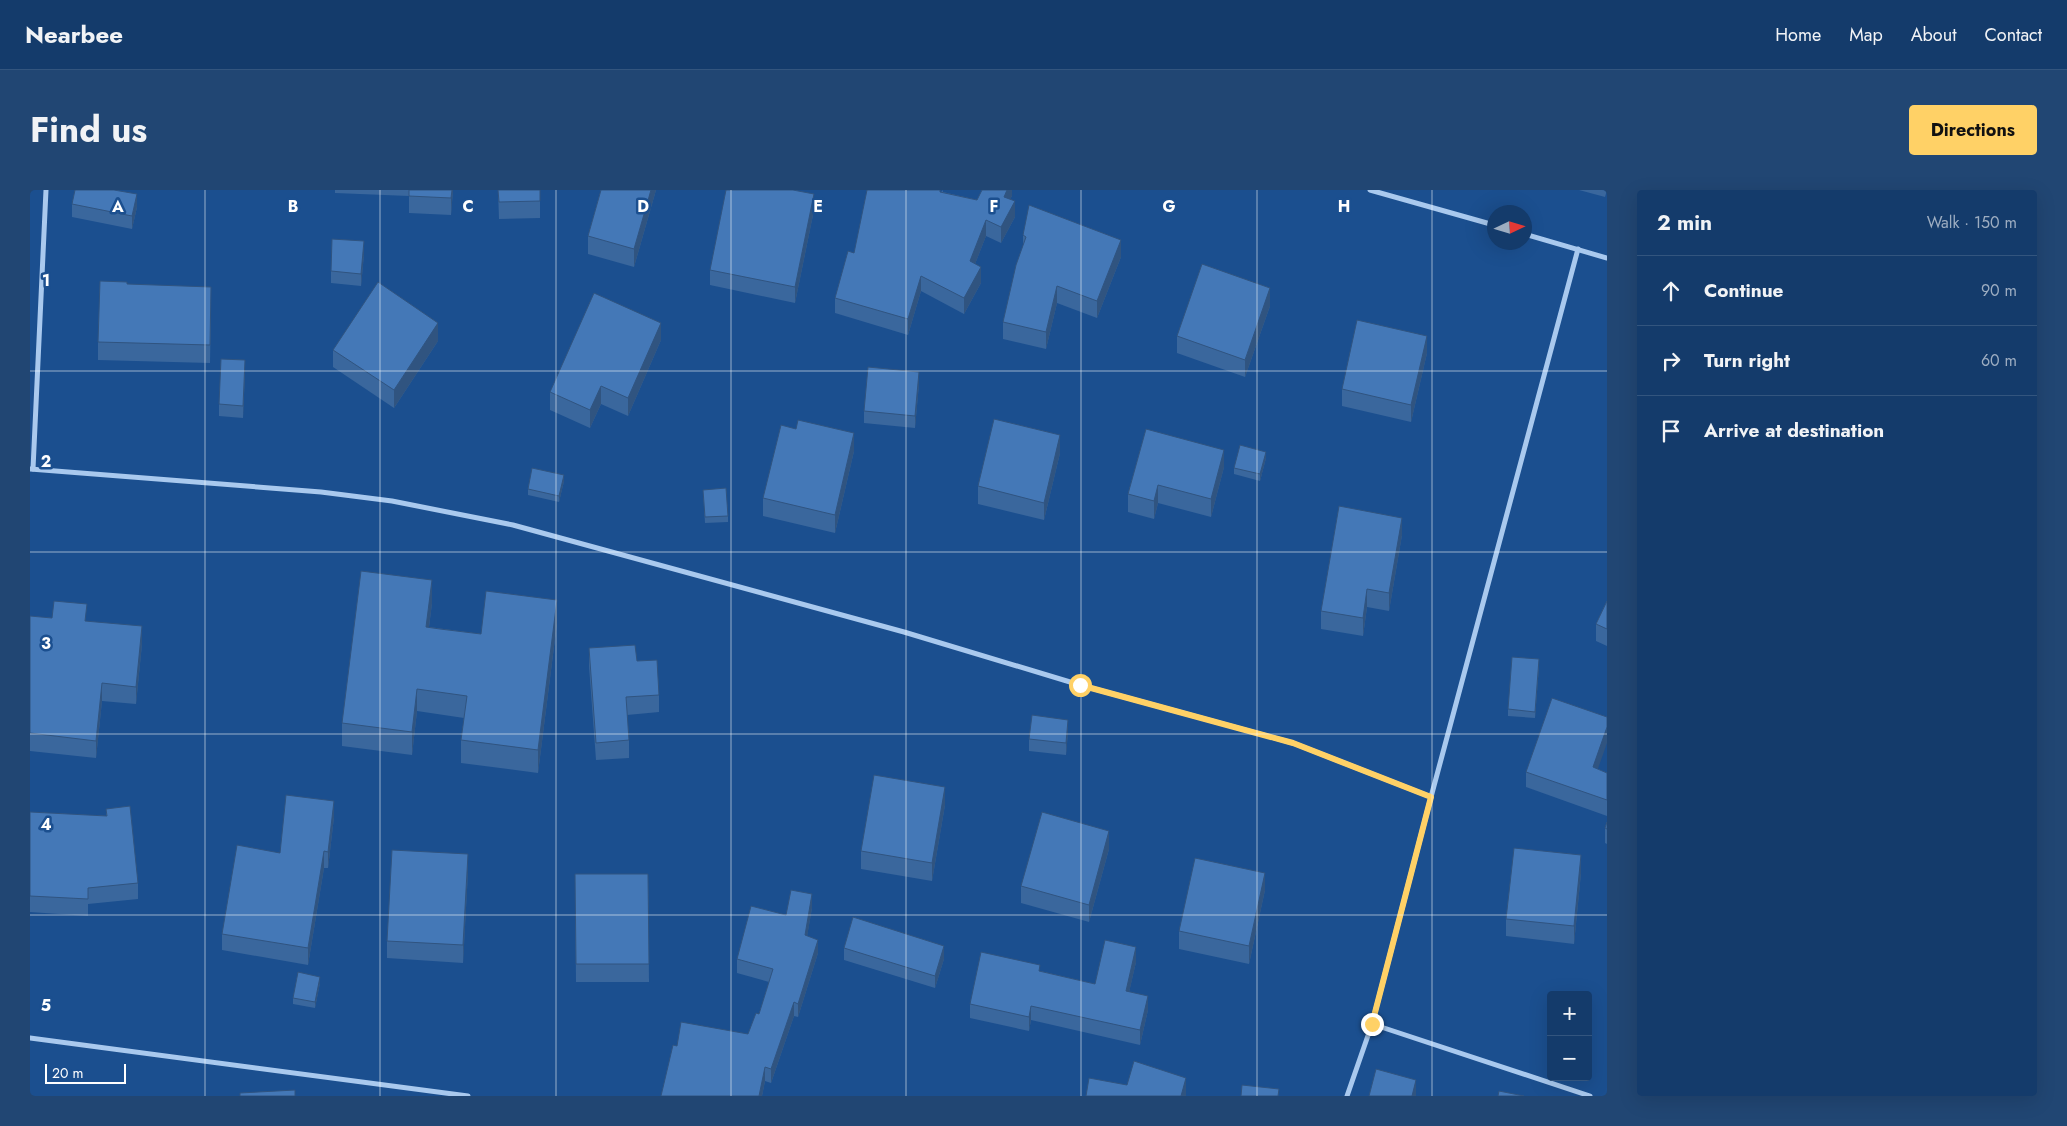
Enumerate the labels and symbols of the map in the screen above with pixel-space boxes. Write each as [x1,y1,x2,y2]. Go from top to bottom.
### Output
text: A [111,195,124,218]
text: B [288,195,298,218]
text: C [462,195,474,218]
text: D [637,195,649,218]
text: E [813,195,823,218]
text: F [990,195,998,218]
text: G [1162,195,1176,218]
text: H [1338,195,1350,218]
north arrow [1487,205,1532,250]
text: 1 [42,269,50,292]
text: 2 [41,450,51,473]
text: 3 [41,632,51,655]
route start [1069,674,1092,697]
text: 4 [40,813,52,836]
text: 5 [41,994,51,1017]
route end [1361,1013,1384,1036]
scale bar [45,1061,126,1084]

